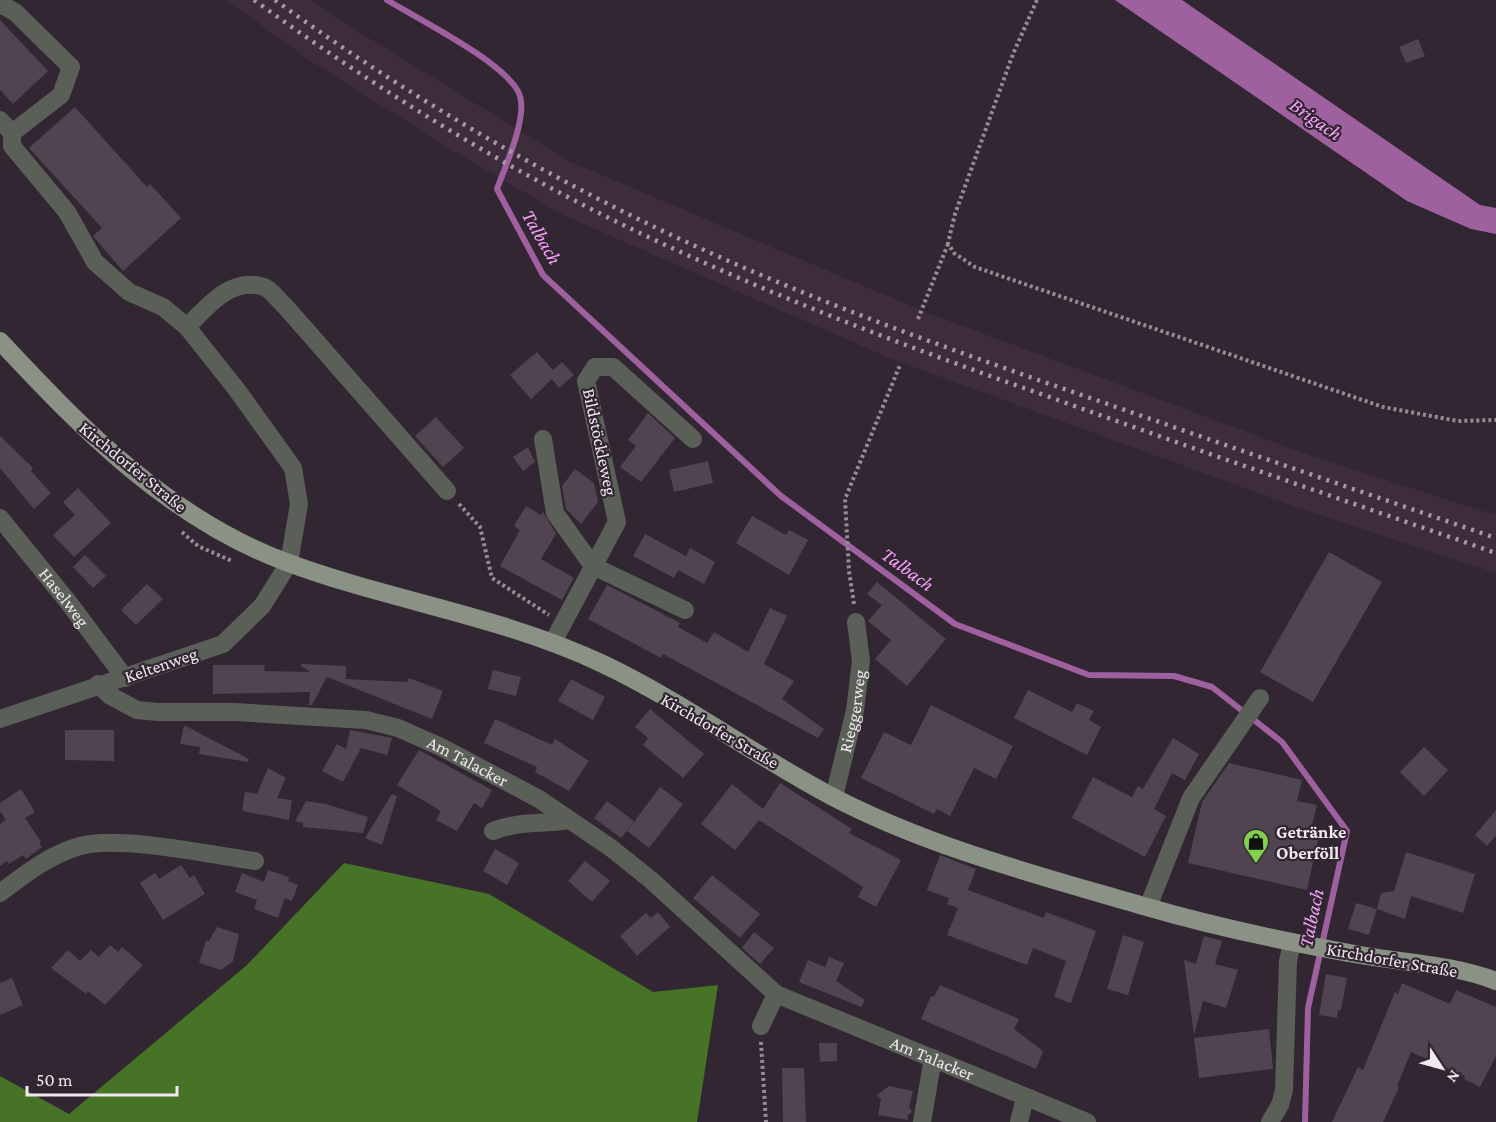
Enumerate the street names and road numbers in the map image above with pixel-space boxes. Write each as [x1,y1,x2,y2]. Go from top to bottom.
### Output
street label: Bildstöckleweg [579,387,621,498]
street label: Kirchdorfer Straße [75,418,191,517]
street label: Haselweg [35,564,94,631]
street label: Keltenweg [122,643,200,687]
street label: Rieggerweg [835,668,870,755]
street label: Kirchdorfer Straße [658,689,782,773]
street label: Am Talacker [424,732,512,791]
street label: Kirchdorfer Straße [1325,939,1459,981]
street label: Am Talacker [887,1032,978,1085]

